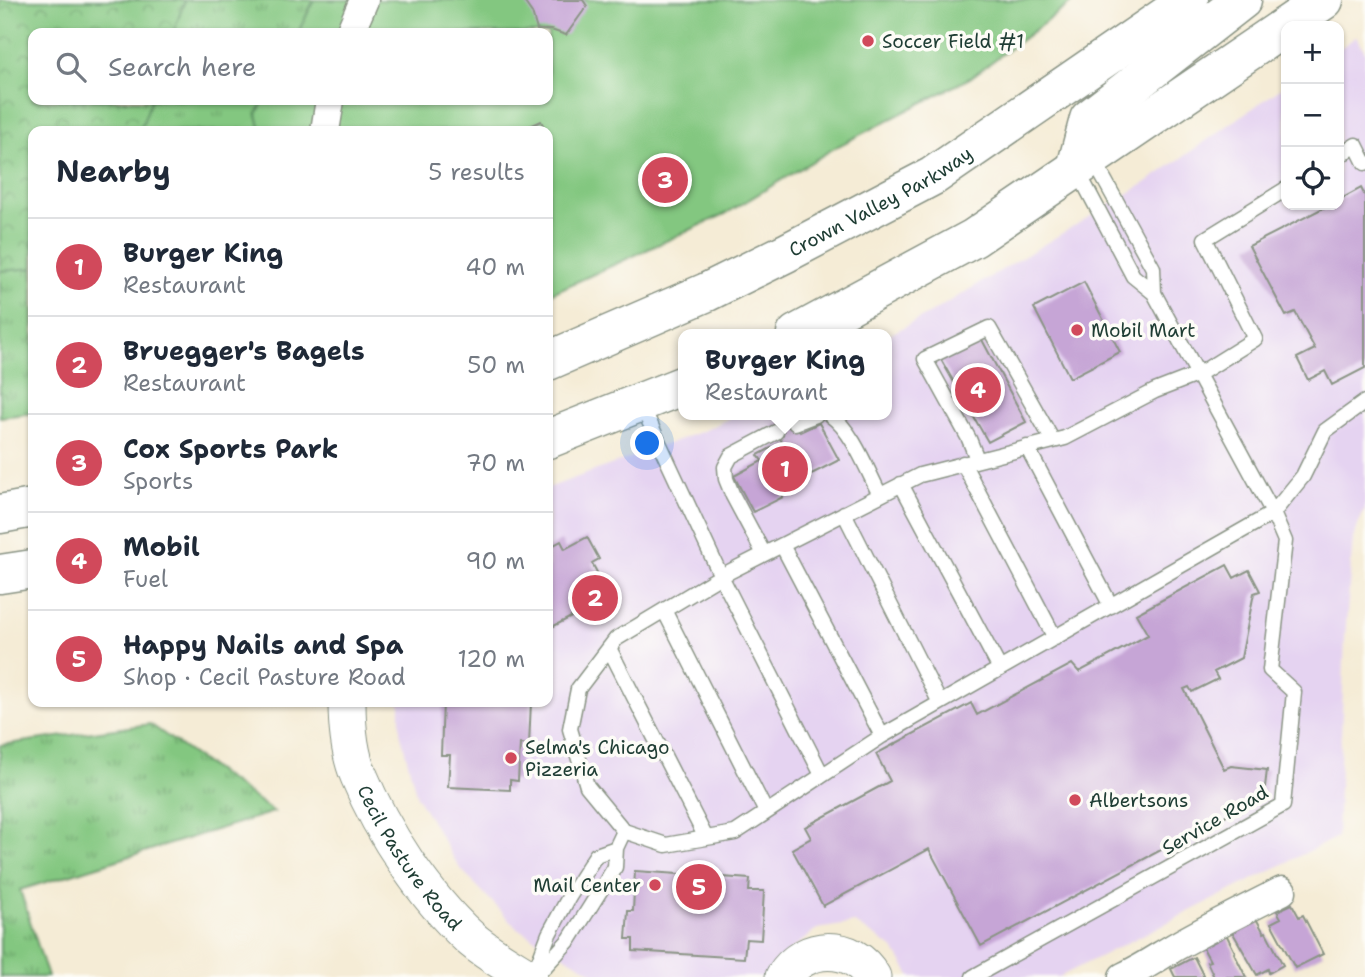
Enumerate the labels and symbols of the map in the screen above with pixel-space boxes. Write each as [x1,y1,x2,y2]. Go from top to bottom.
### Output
place label: Soccer Field #1 [882,29,1024,54]
marker: Soccer Field #1 [860,33,876,49]
street label: Crown Valley Parkway [784,140,977,262]
pin: 3 [642,154,688,206]
place label: Mobil Mart [1091,318,1195,343]
marker: Mobil Mart [1069,322,1085,338]
pin: 4 [955,364,1001,416]
your location [630,426,664,460]
pin: 1 [762,443,808,495]
pin: 2 [572,572,618,624]
place label: Selma's Chicago Pizzeria [525,735,669,782]
marker: Selma's Chicago Pizzeria [503,750,519,766]
street label: Service Road [1157,779,1273,861]
street label: Cecil Pasture Road [352,781,468,936]
place label: Albertsons [1089,788,1188,813]
marker: Albertsons [1067,792,1083,808]
pin: 5 [676,861,722,913]
place label: Mail Center [533,873,641,898]
marker: Mail Center [647,877,663,893]

